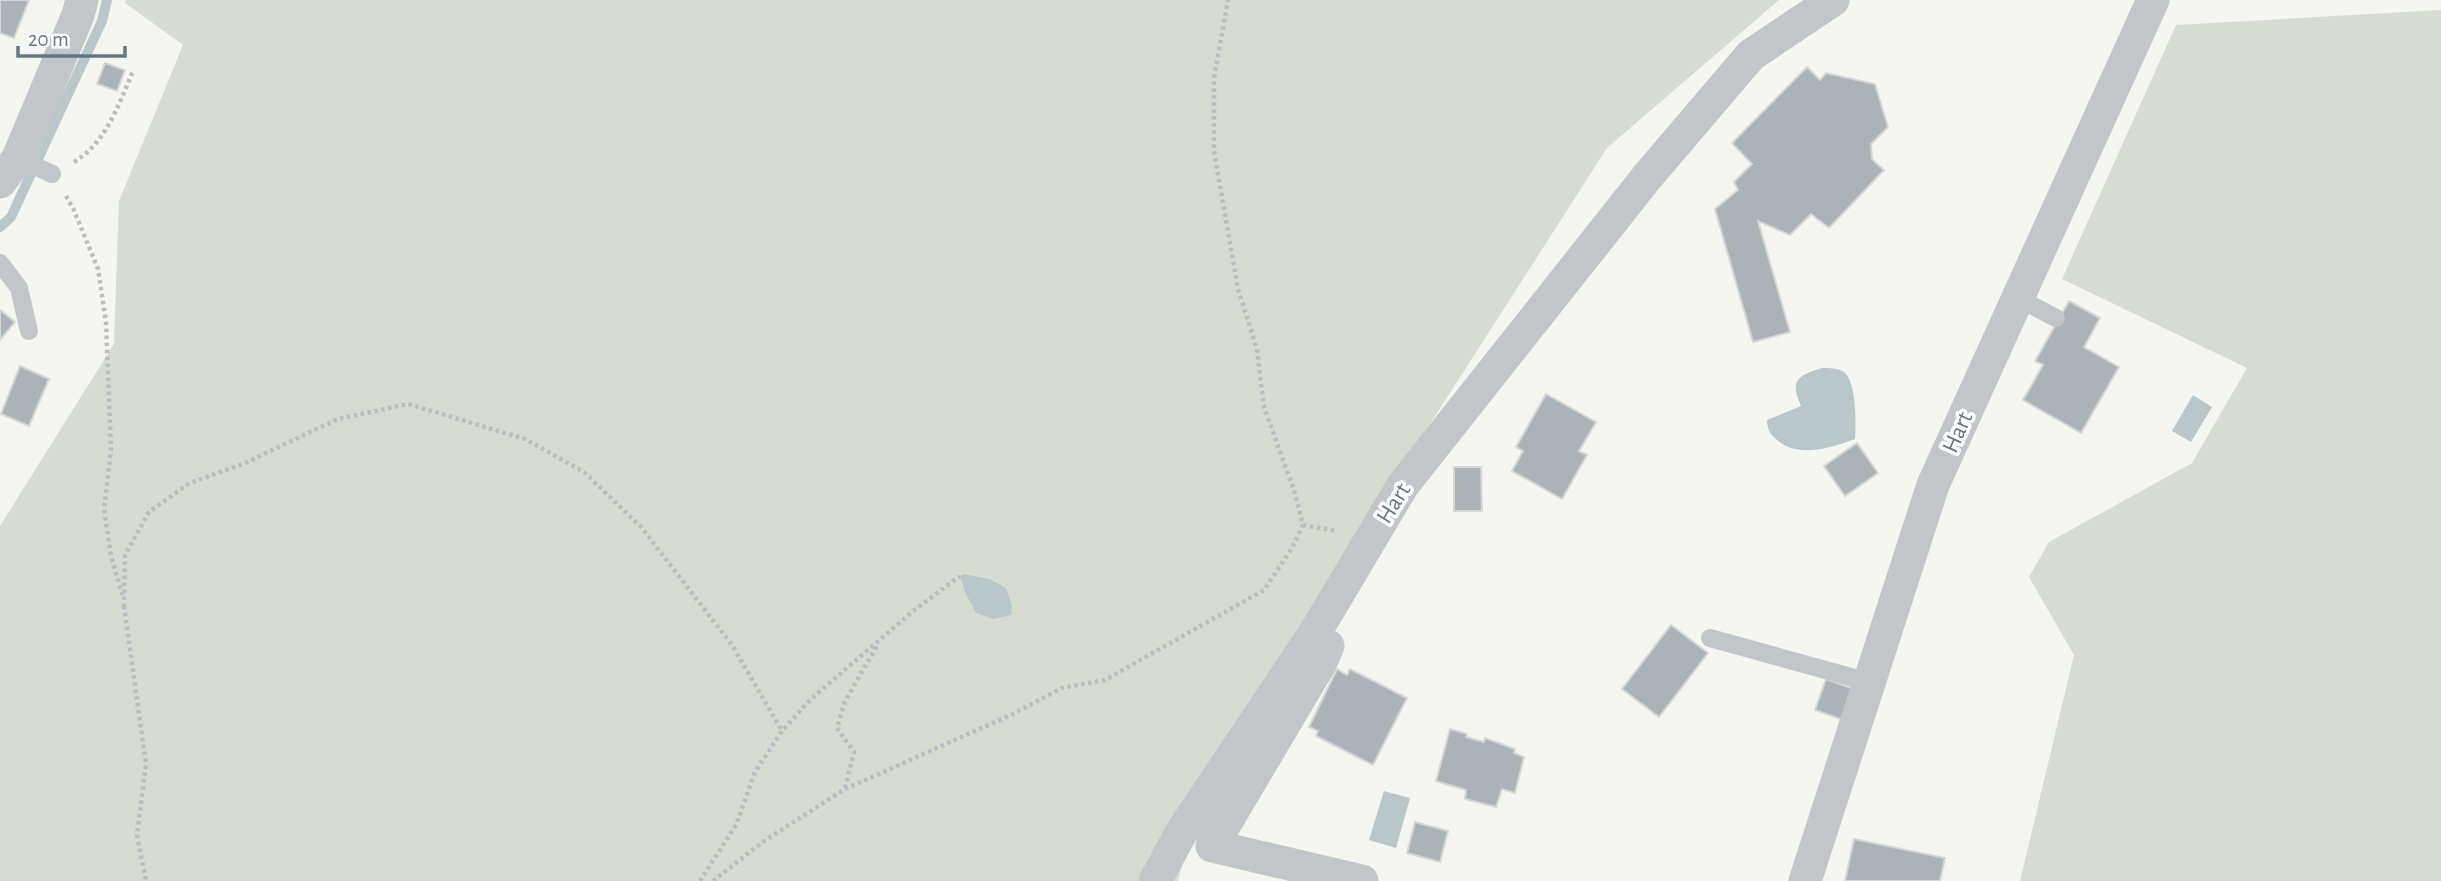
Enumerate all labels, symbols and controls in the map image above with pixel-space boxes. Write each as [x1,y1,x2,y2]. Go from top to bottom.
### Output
scale bar [18,14,124,58]
text: 20 m [28,29,69,50]
street label: Hart [1938,408,1978,457]
street label: Hart [1372,479,1415,528]

